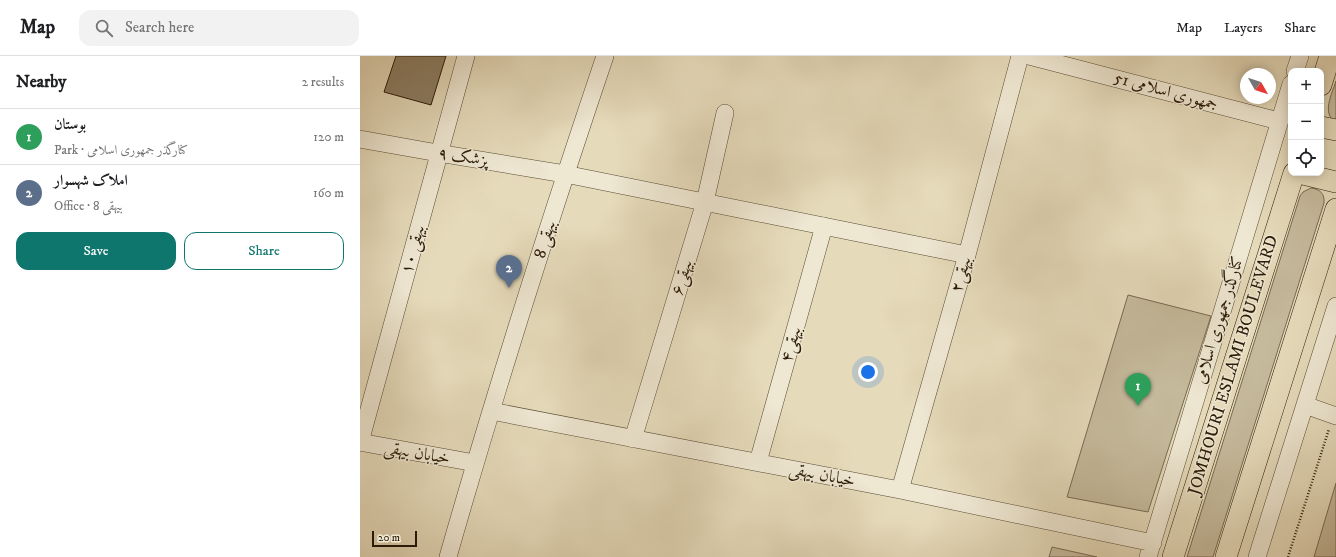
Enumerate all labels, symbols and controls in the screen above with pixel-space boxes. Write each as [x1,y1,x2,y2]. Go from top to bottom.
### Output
search box [79,10,359,46]
text: Map [20,16,55,39]
icon: search [93,17,115,39]
text: Search here [125,18,194,37]
text: Map [1176,19,1202,37]
text: Layers [1224,19,1262,37]
text: Share [1284,19,1316,37]
street label: جمهوری اسلامی 51 [1112,67,1220,115]
north arrow [1240,68,1276,104]
map controls [1288,68,1324,176]
button: + [1288,68,1324,104]
text: Nearby [16,71,66,93]
text: 2 results [302,74,344,90]
button: − [1288,104,1324,140]
text: بوستان [54,115,86,134]
text: 1 [27,129,31,145]
text: 120 m [313,129,344,145]
button: locate [1288,140,1324,176]
text: Park · کنارگذر جمهوری اسلامی [54,142,188,158]
street label: پزشک ۹ [436,142,492,172]
text: املاک شهسوار [54,171,128,190]
text: 2 [26,185,32,201]
text: 160 m [313,185,344,201]
text: Office · بیهقی 8 [54,198,123,214]
street label: بیهقی 8 [529,217,562,261]
street label: بیهقی ۱۰ [396,222,431,277]
button: Save [16,232,176,270]
button: Share [184,232,344,270]
street label: JOMHOURI ESLAMI BOULEVARD [1182,232,1283,500]
street label: بیهقی۲ [945,253,978,295]
street label: کنارگذر جمهوری اسلامی [1187,253,1249,386]
pin: 2 [496,255,522,288]
street label: بیهقی۶ [666,256,699,298]
street label: بیهقی۴ [775,323,808,365]
your location [858,362,878,382]
pin: 1 [1125,373,1151,406]
street label: خیابان بیهقی [382,436,452,471]
street label: خیابان بیهقی [787,458,857,493]
scale bar [372,529,417,548]
text: 20 m [378,531,400,545]

